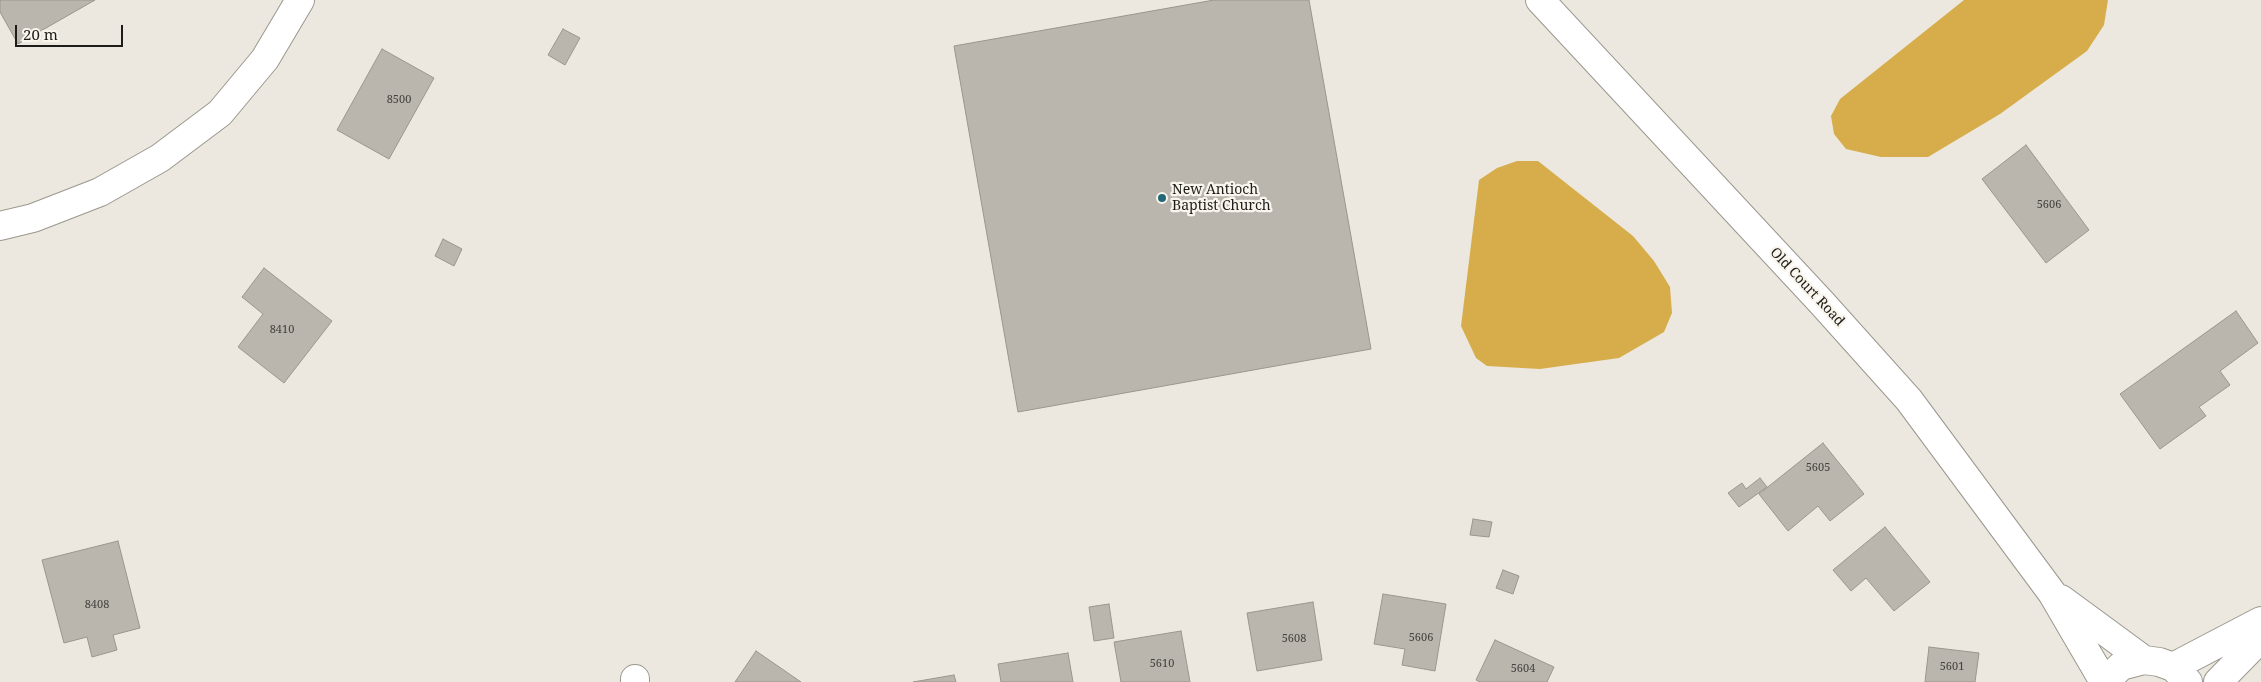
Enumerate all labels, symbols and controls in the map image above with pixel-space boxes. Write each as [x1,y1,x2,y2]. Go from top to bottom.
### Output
scale bar [18,15,125,47]
text: 20 m [23,24,58,44]
house number: 8500 [387,93,411,107]
place label: New Antioch Baptist Church [1172,182,1271,214]
marker: New Antioch Baptist Church [1156,192,1168,204]
house number: 5606 [2037,198,2061,212]
street label: Old Court Road [1766,244,1848,330]
house number: 8410 [270,323,294,337]
house number: 5605 [1806,461,1830,475]
house number: 8408 [85,598,109,612]
house number: 5606 [1409,631,1433,645]
house number: 5608 [1282,632,1306,646]
house number: 5610 [1150,657,1174,671]
house number: 5601 [1940,660,1964,674]
house number: 5604 [1511,662,1535,676]

